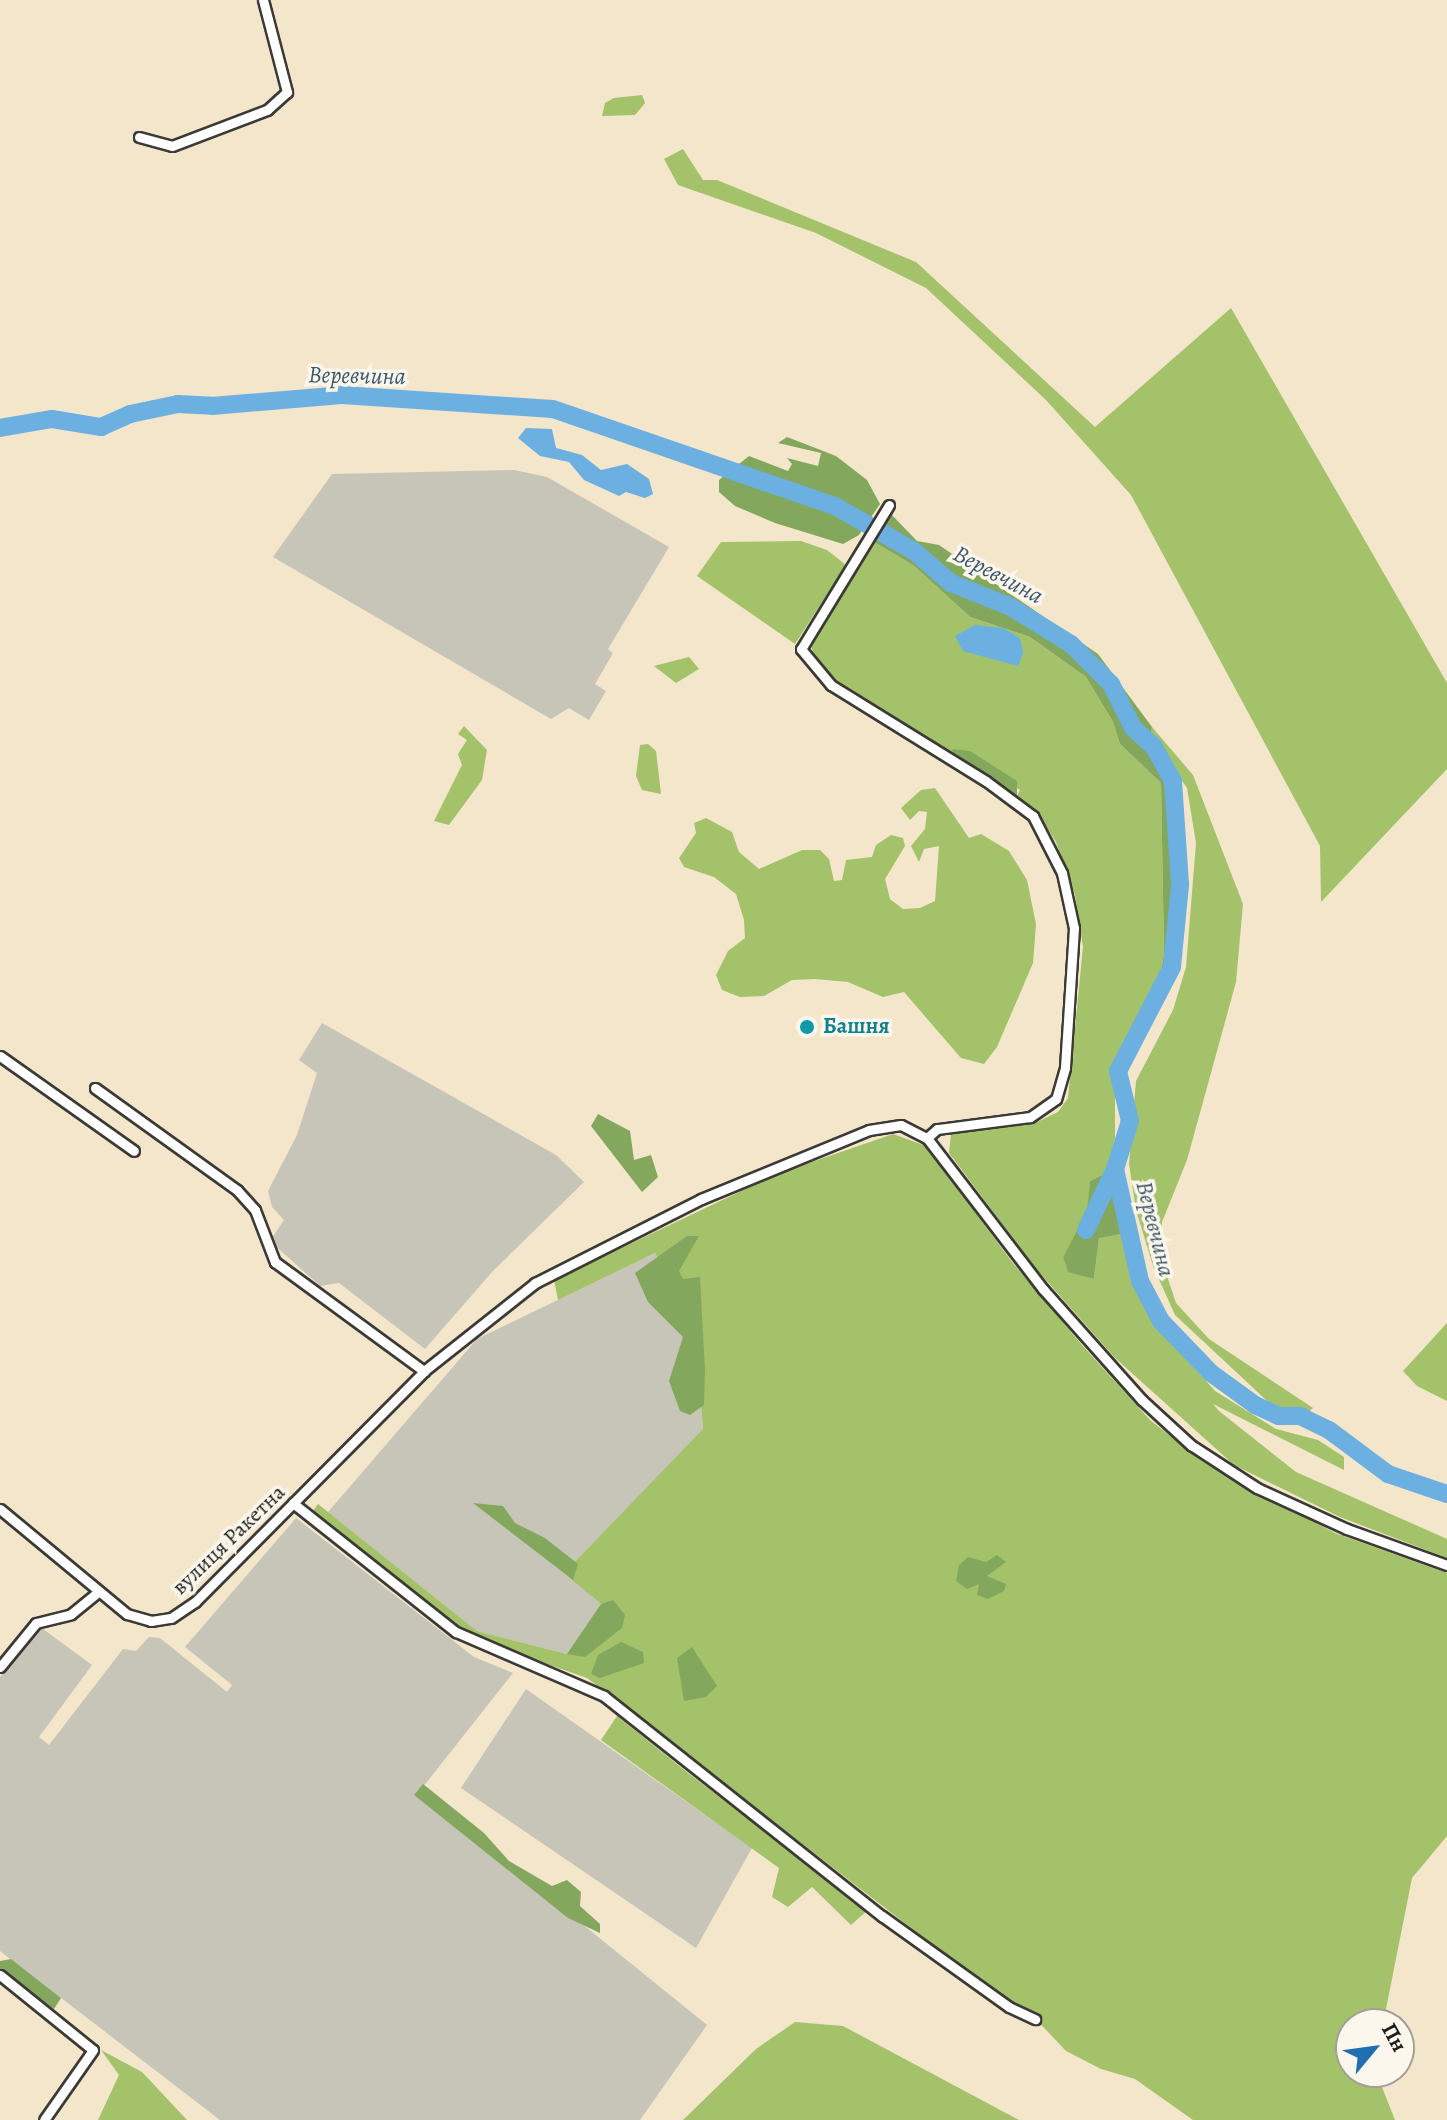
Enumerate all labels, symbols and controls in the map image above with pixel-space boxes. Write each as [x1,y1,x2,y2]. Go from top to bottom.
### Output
water label: Веревчина [308,361,406,391]
water label: Веревчина [948,539,1048,611]
place label: Башня [823,1014,890,1040]
marker: Башня [798,1018,816,1036]
water label: Веревчина [1129,1178,1181,1280]
street label: вулиця Ракетна [167,1479,291,1601]
north arrow [1335,2008,1415,2088]
text: Пн [1374,2017,1414,2057]

